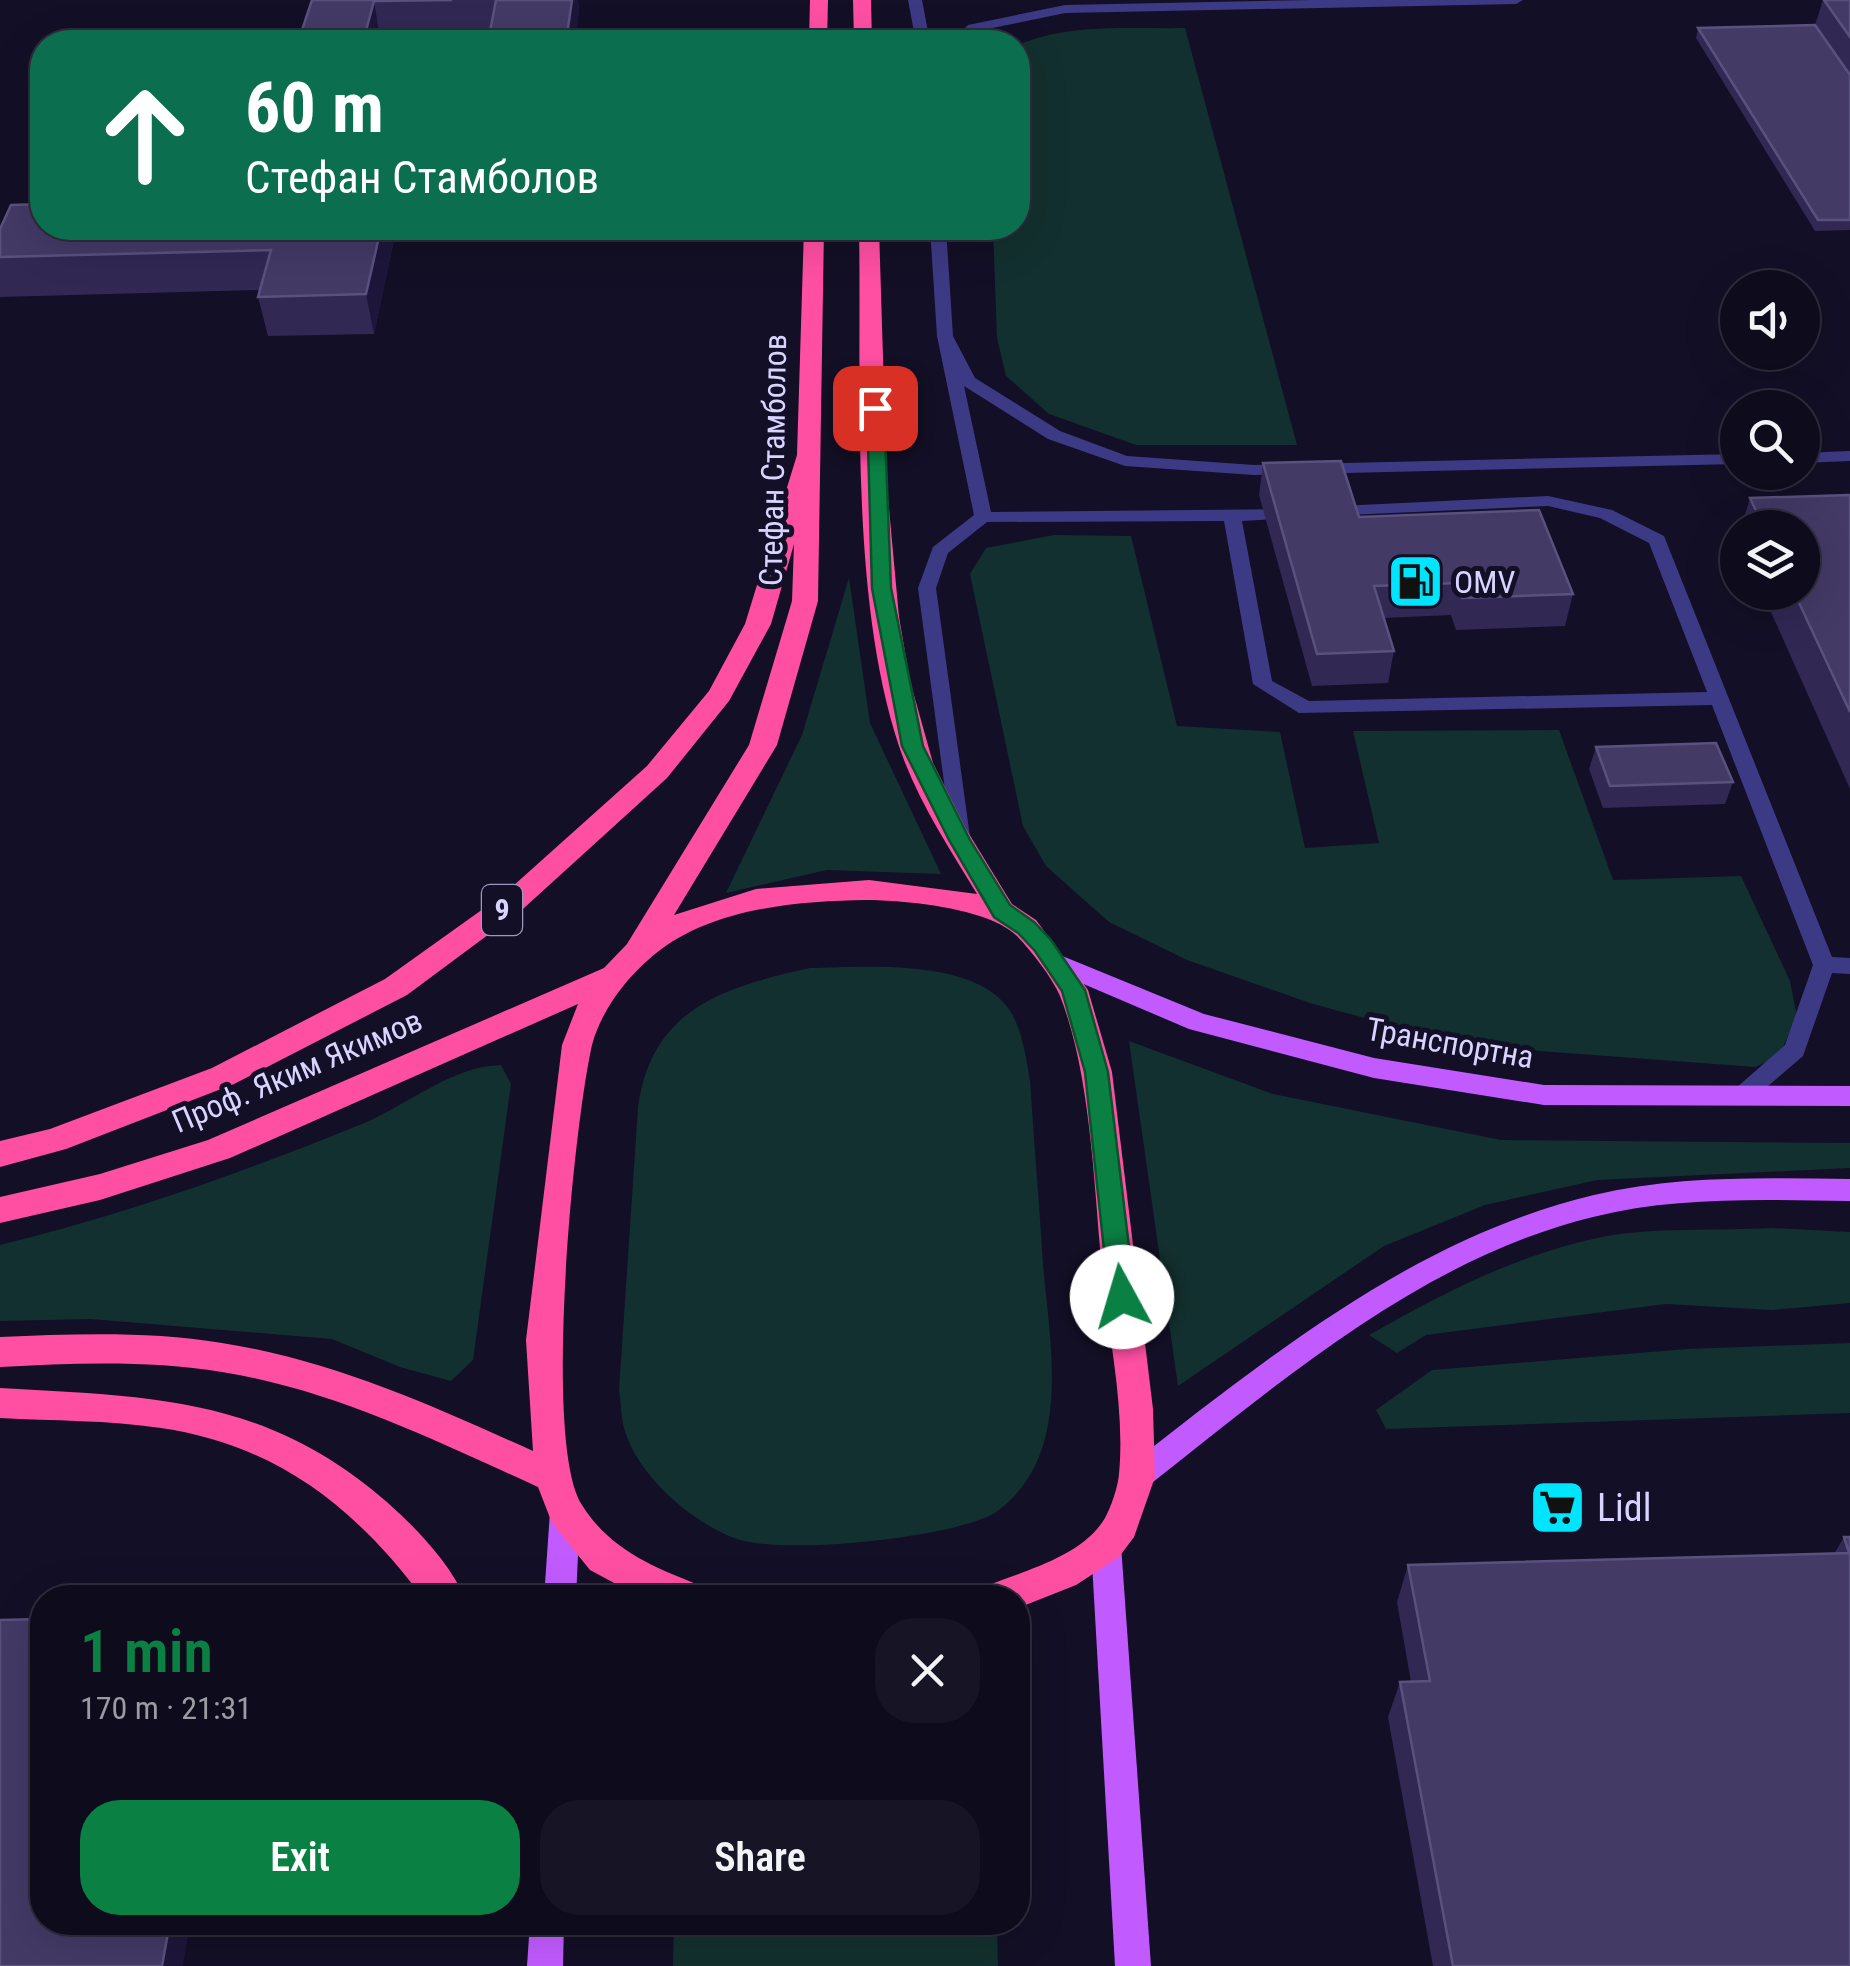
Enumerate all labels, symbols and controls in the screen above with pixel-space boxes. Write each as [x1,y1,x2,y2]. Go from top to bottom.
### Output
text: 60 m [245,67,384,149]
icon: ahead [80,70,210,200]
text: Стефан Стамболов [245,151,599,204]
map controls [1720,270,1820,610]
button: sound [1720,270,1820,370]
street label: Стефан Стамболов [752,334,794,586]
pin [833,366,918,451]
icon: arrive [848,381,903,436]
button: search [1720,390,1820,490]
button: layers [1720,510,1820,610]
fuel station icon: OMV [1385,552,1445,612]
place label: OMV [1454,563,1515,601]
road number: 9 [482,885,522,935]
street label: Проф. Яким Якимов [166,1001,428,1141]
street label: Транспортна [1363,1010,1537,1076]
position arrow [1070,1245,1174,1349]
supermarket icon: Lidl [1528,1478,1588,1538]
place label: Lidl [1597,1486,1651,1530]
text: 1 min [80,1616,213,1687]
button: close [875,1618,980,1723]
text: 170 m · 21:31 [80,1689,252,1727]
button: Exit [80,1800,520,1915]
button: Share [540,1800,980,1915]

